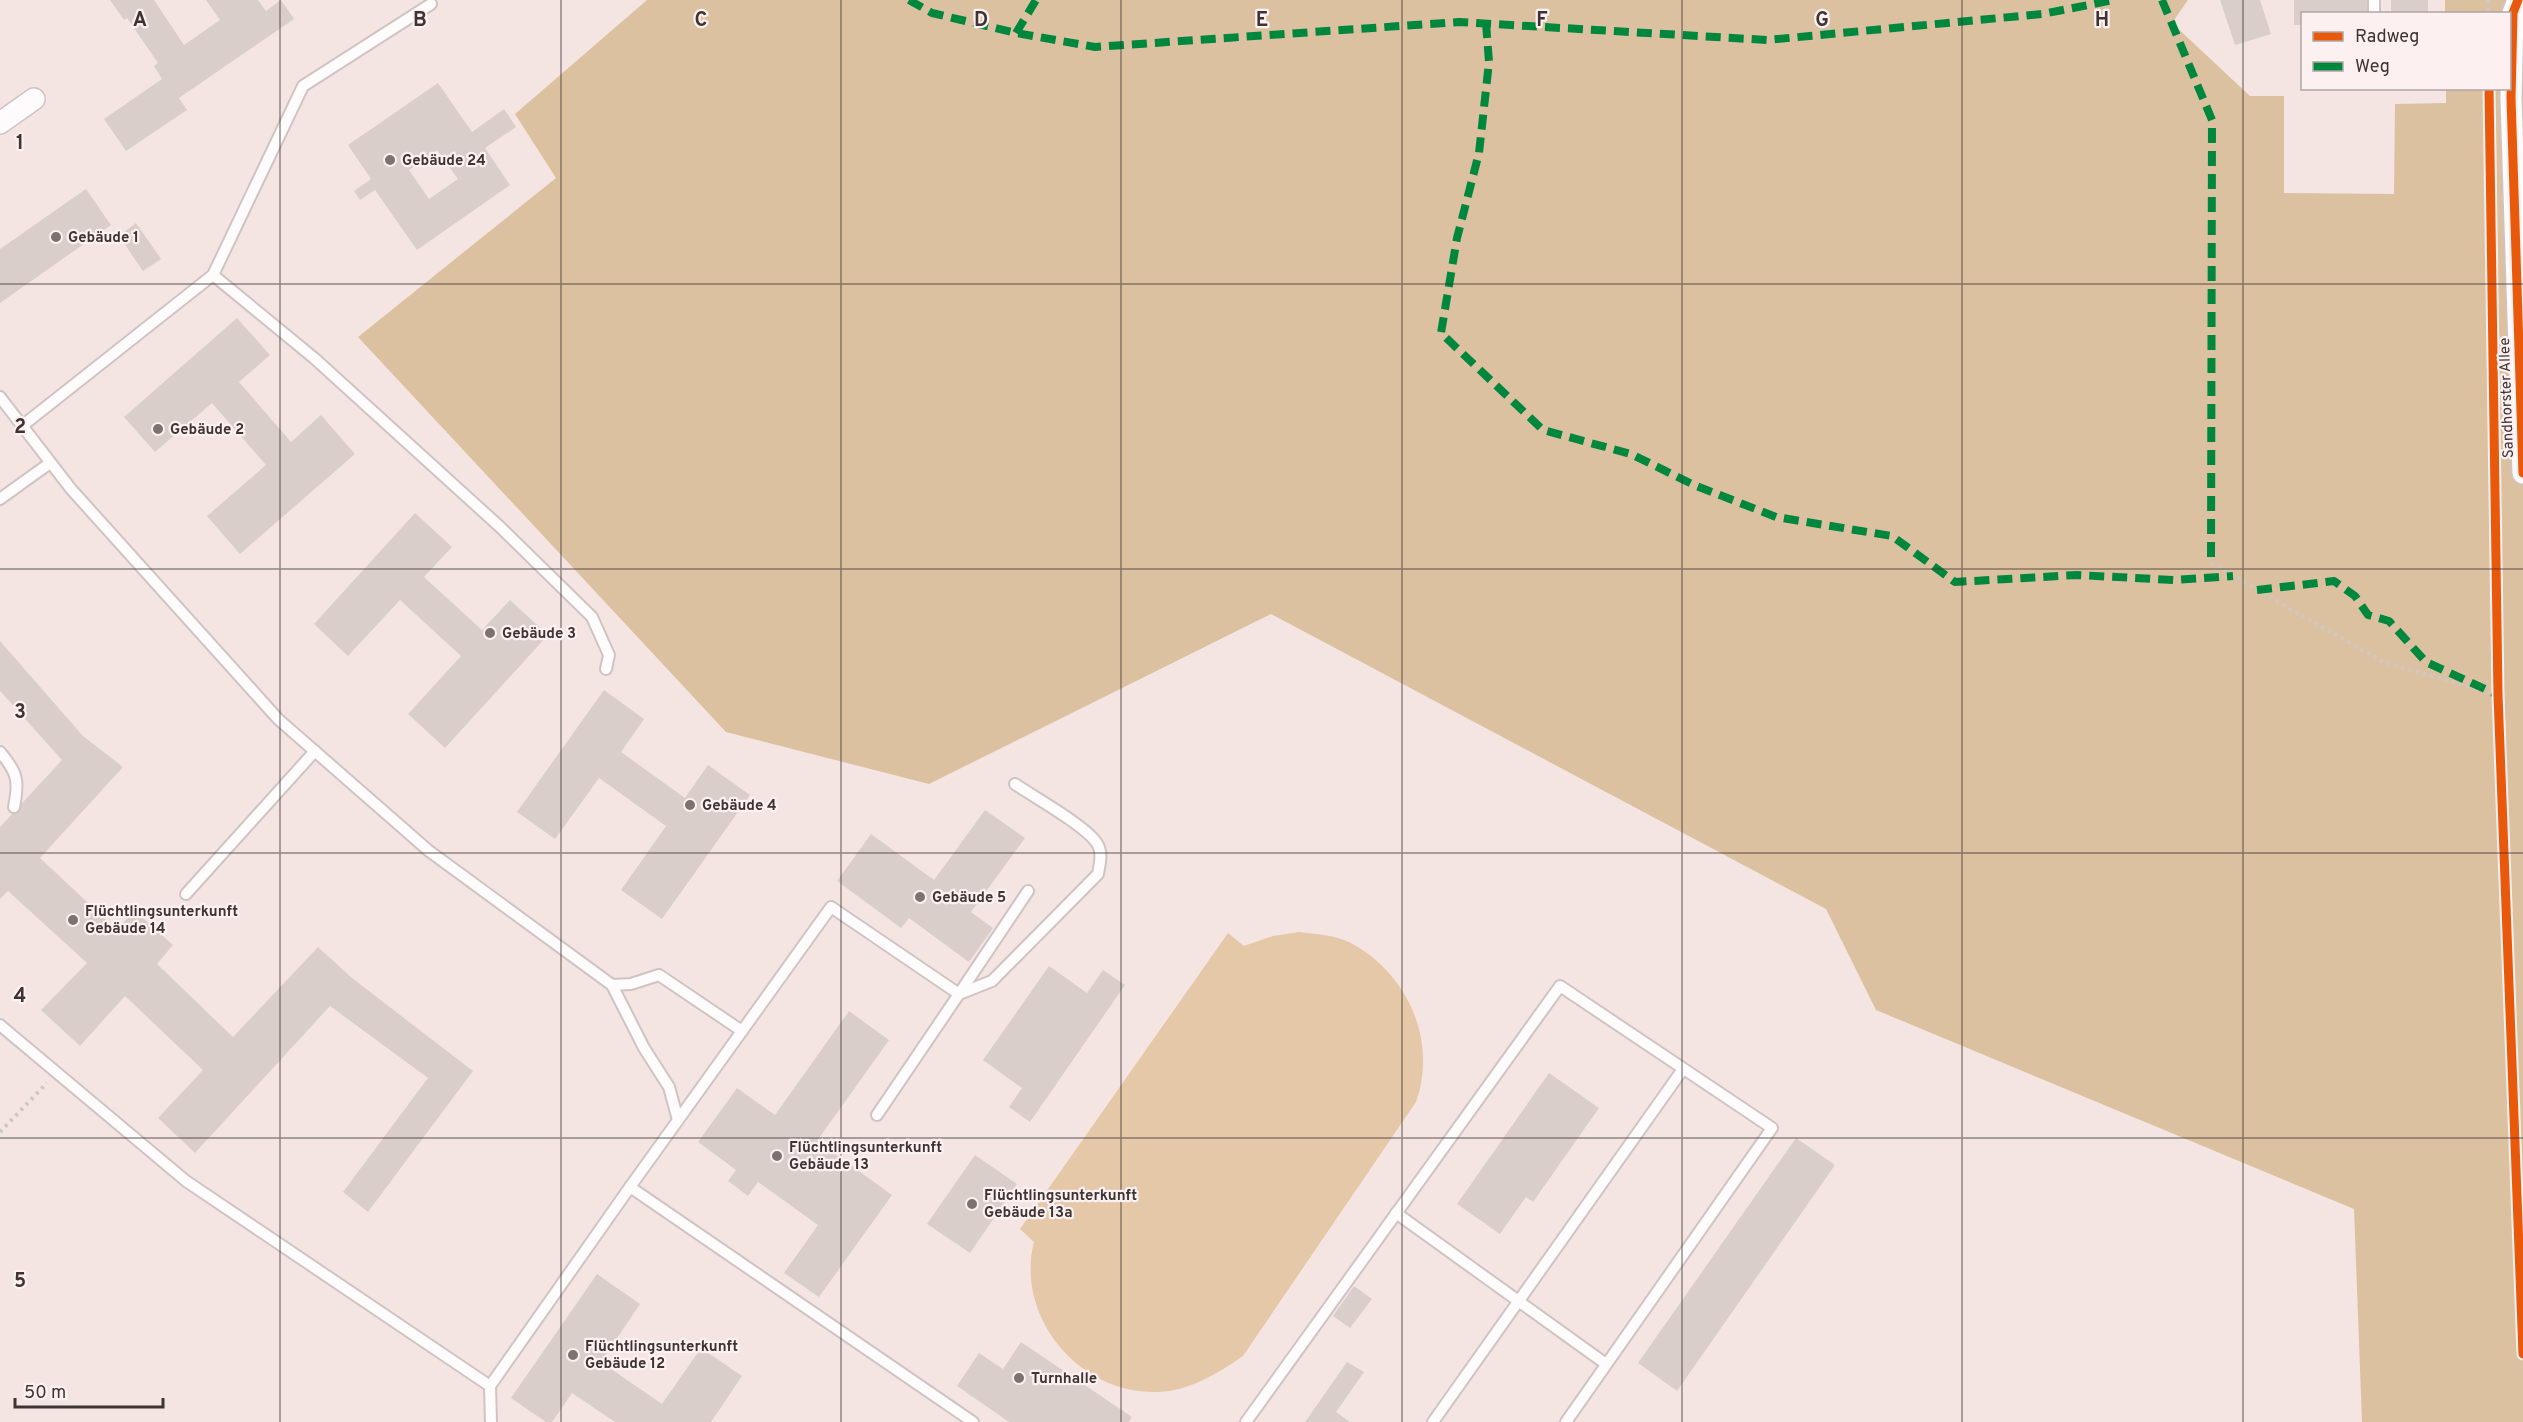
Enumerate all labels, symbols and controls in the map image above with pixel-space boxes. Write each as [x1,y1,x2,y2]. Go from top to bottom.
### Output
text: A [133,8,147,34]
text: B [413,8,427,34]
text: C [695,8,707,34]
text: D [974,8,988,34]
text: E [1256,8,1268,34]
text: F [1536,8,1548,34]
text: G [1815,8,1829,34]
text: H [2095,8,2109,34]
legend [2301,12,2511,90]
text: Radweg [2355,26,2419,49]
text: Weg [2355,56,2390,79]
text: 1 [16,131,24,157]
place label: Gebäude 24 [402,152,486,171]
marker: Gebäude 24 [383,153,397,167]
place label: Gebäude 1 [68,229,139,248]
marker: Gebäude 1 [49,230,63,244]
street label: Sandhorster Allee [2496,337,2519,459]
text: 2 [14,415,26,441]
place label: Gebäude 2 [170,421,244,440]
marker: Gebäude 2 [151,422,165,436]
place label: Gebäude 3 [502,625,576,644]
marker: Gebäude 3 [483,626,497,640]
text: 3 [14,700,26,726]
place label: Gebäude 4 [702,797,777,816]
marker: Gebäude 4 [683,798,697,812]
place label: Gebäude 5 [932,889,1006,908]
marker: Gebäude 5 [913,890,927,904]
place label: Flüchtlingsunterkunft Gebäude 14 [85,903,238,939]
marker: Flüchtlingsunterkunft Gebäude 14 [66,913,80,927]
text: 4 [14,984,26,1010]
place label: Flüchtlingsunterkunft Gebäude 13 [789,1139,942,1175]
marker: Flüchtlingsunterkunft Gebäude 13 [770,1149,784,1163]
place label: Flüchtlingsunterkunft Gebäude 13a [984,1187,1137,1223]
marker: Flüchtlingsunterkunft Gebäude 13a [965,1197,979,1211]
text: 5 [14,1269,26,1295]
place label: Flüchtlingsunterkunft Gebäude 12 [585,1338,738,1374]
marker: Flüchtlingsunterkunft Gebäude 12 [566,1348,580,1362]
place label: Turnhalle [1031,1370,1097,1389]
scale bar [15,1371,164,1409]
marker: Turnhalle [1012,1371,1026,1385]
text: 50 m [24,1382,66,1405]

